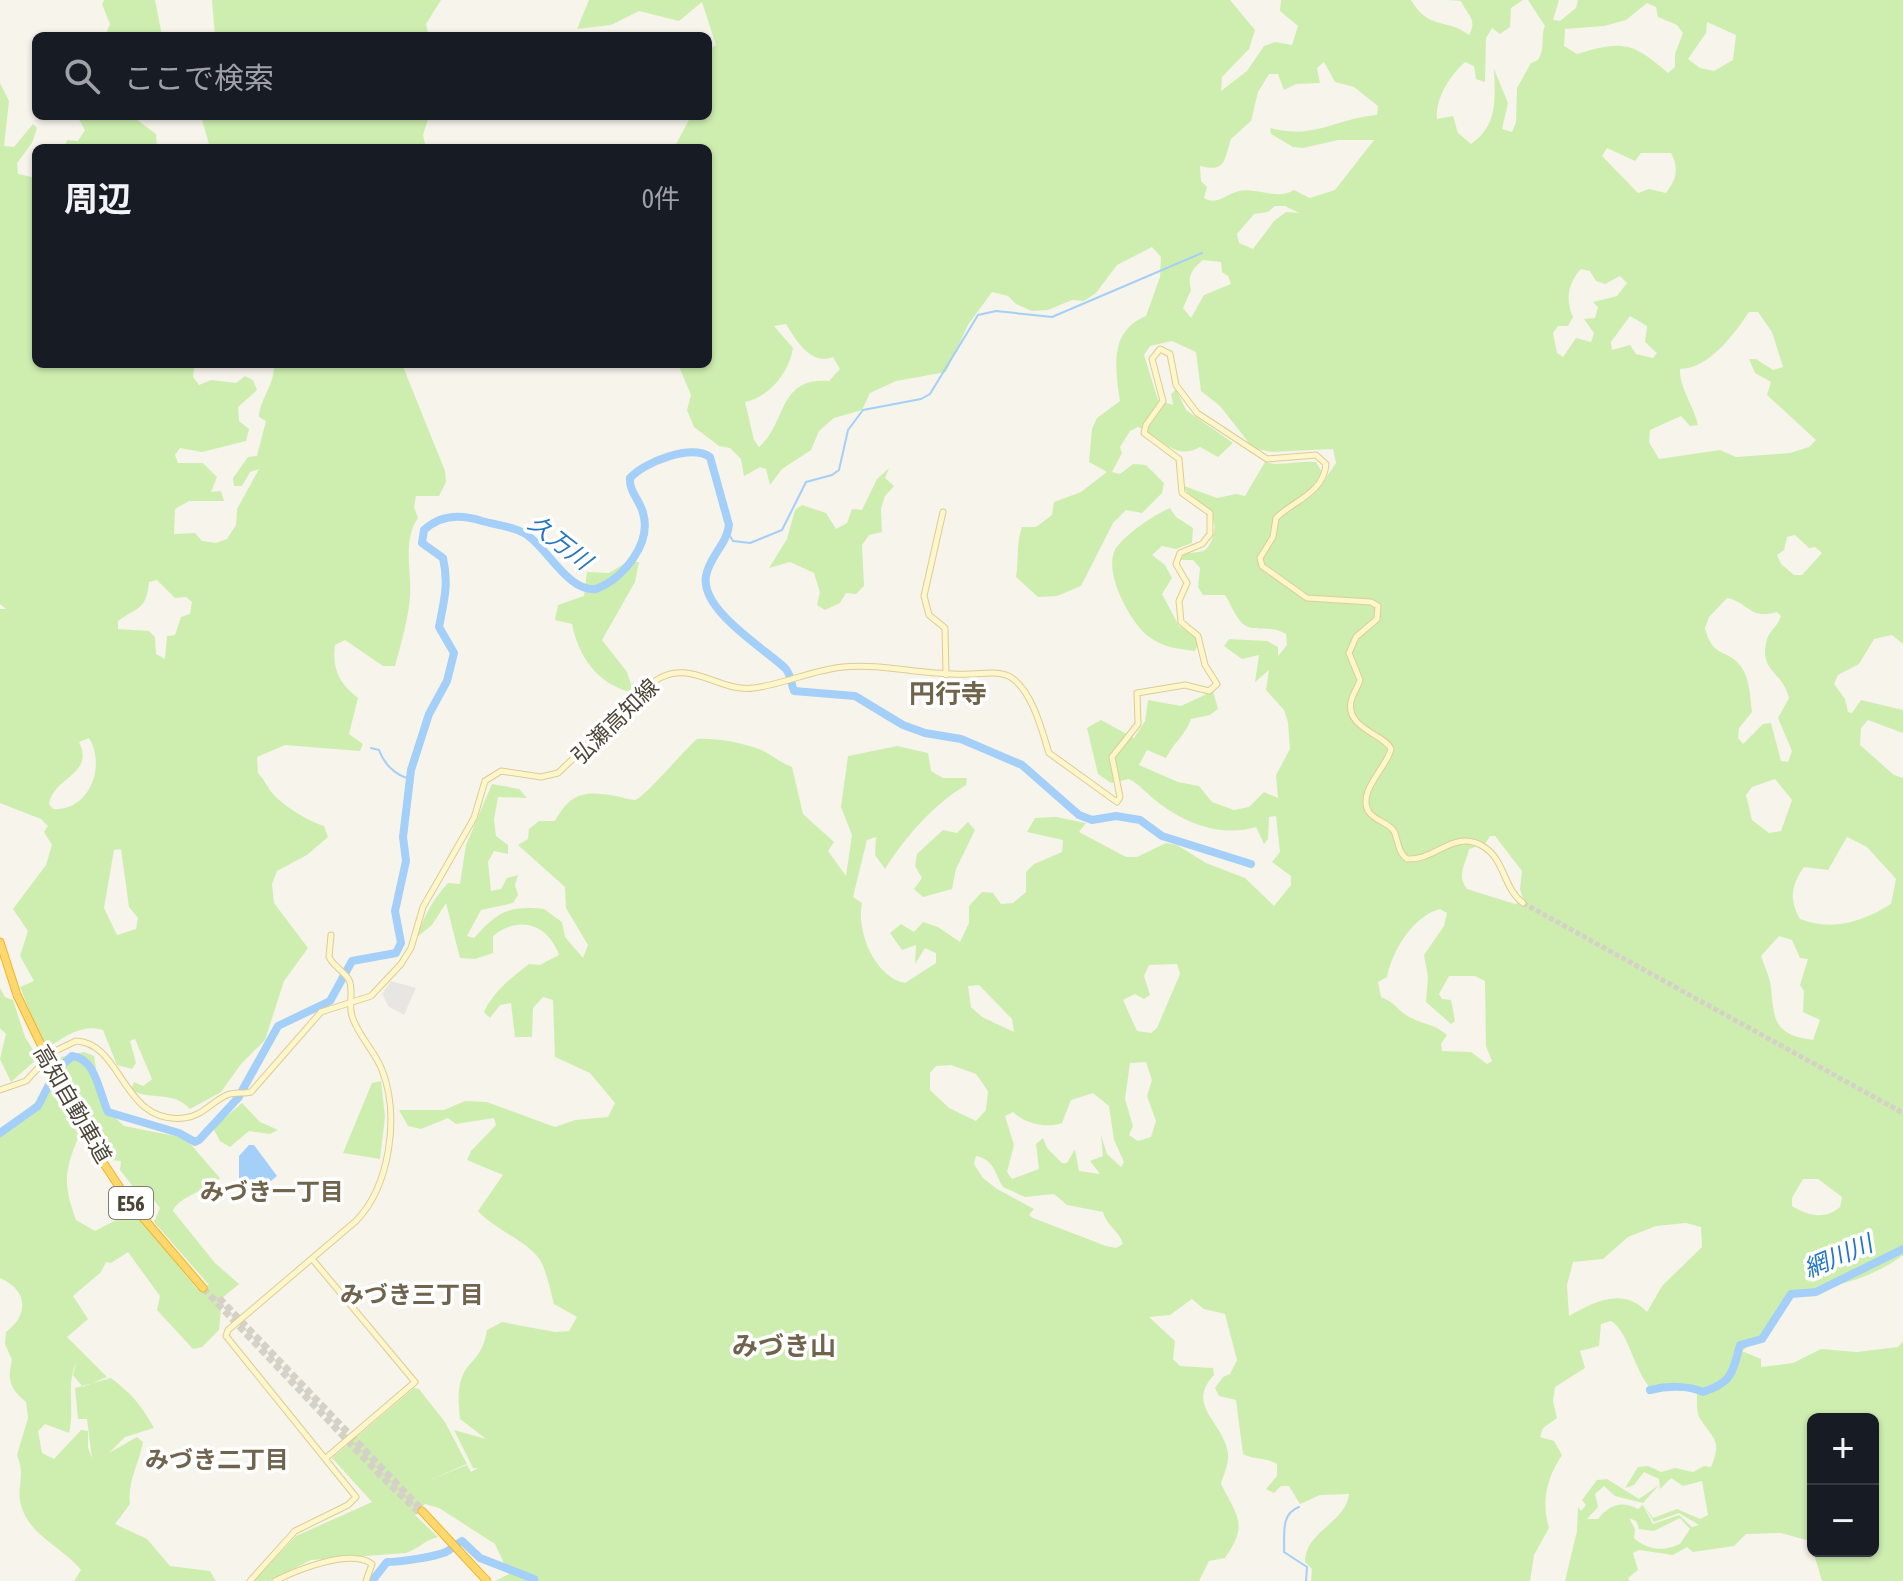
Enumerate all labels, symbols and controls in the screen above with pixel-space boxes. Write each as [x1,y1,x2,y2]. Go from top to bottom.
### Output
search box [32,32,712,120]
icon: search [60,54,104,98]
text: ここで検索 [124,61,274,95]
text: 周辺 [64,179,132,218]
text: 0件 [642,184,680,214]
water label: 久万川 [523,509,599,577]
street label: 弘瀬高知線 [566,673,664,769]
district label: 円行寺 [909,679,987,709]
street label: 高知自動車道 [29,1040,117,1168]
district label: みづき一丁目 [200,1178,344,1205]
road number: E56 [109,1187,153,1219]
water label: 網川川 [1800,1228,1879,1282]
district label: みづき三丁目 [340,1281,484,1308]
district label: みづき山 [732,1331,836,1361]
map controls [1807,1413,1879,1557]
button: + [1807,1413,1879,1485]
district label: みづき二丁目 [145,1446,289,1473]
button: − [1807,1485,1879,1557]

